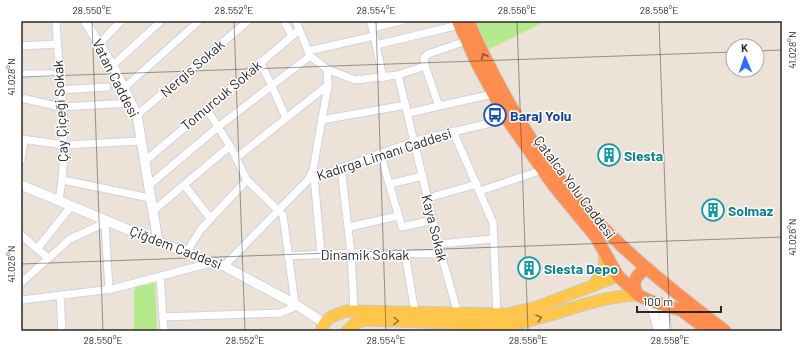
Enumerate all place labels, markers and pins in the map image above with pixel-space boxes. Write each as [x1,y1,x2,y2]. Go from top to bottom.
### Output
bus stop icon: Baraj Yolu [482,102,508,128]
place label: Baraj Yolu [510,107,571,124]
building icon: Siesta [596,142,622,168]
place label: Siesta [624,147,663,164]
building icon: Solmaz [700,197,726,223]
place label: Solmaz [728,202,774,219]
building icon: Siesta Depo [516,255,542,281]
place label: Siesta Depo [544,260,618,277]

